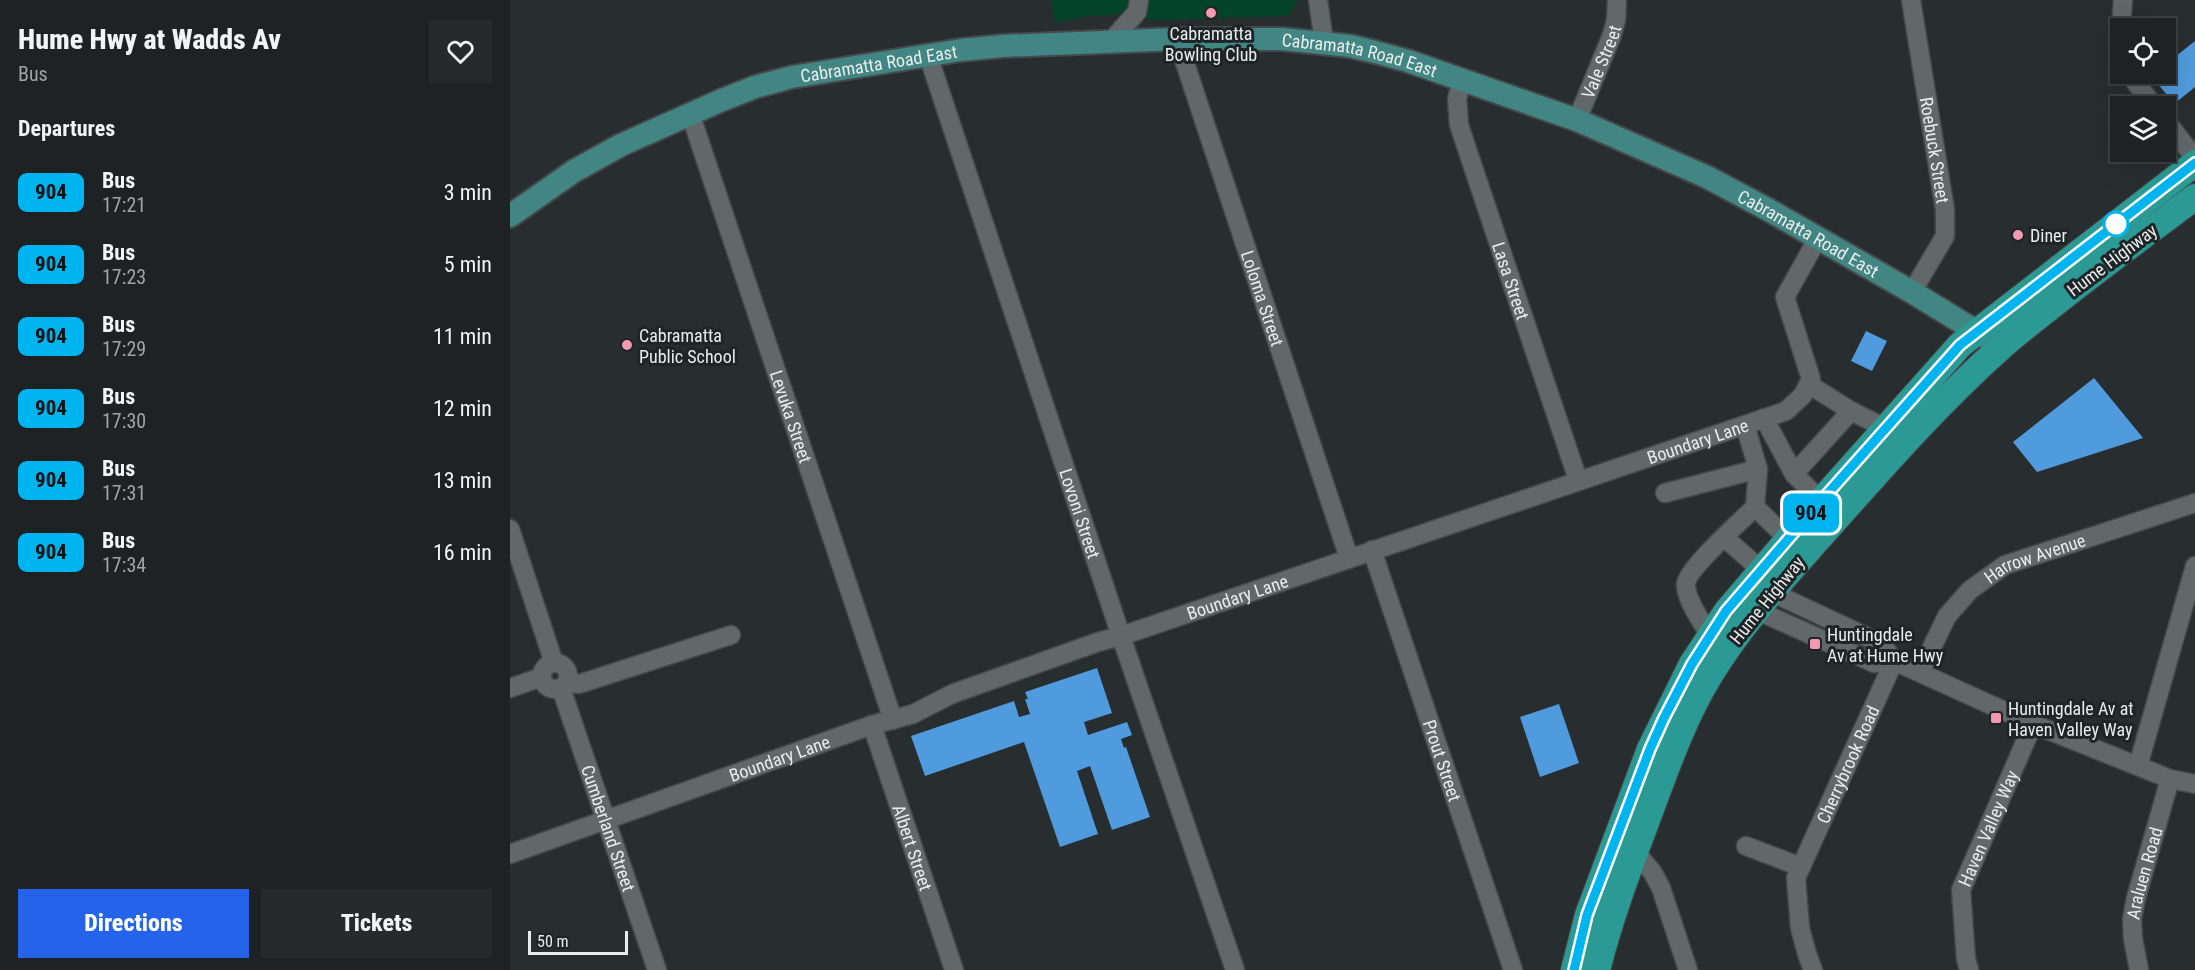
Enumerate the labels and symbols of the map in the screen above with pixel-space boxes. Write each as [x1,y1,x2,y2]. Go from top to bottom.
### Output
marker: Cabramatta Bowling Club [1204,6,1218,20]
place label: Cabramatta Bowling Club [1165,23,1257,65]
street label: Vale Street [1577,23,1625,101]
street label: Cabramatta Road East [1281,29,1440,81]
street label: Cabramatta Road East [799,40,959,86]
street label: Roebuck Street [1916,95,1954,205]
street label: Cabramatta Road East [1734,185,1883,281]
unlabelled marker [2103,211,2129,237]
street label: Hume Highway [2063,219,2161,300]
place label: Diner [2030,225,2068,246]
marker: Diner [2011,228,2025,242]
street label: Lasa Street [1488,239,1534,322]
street label: Loloma Street [1237,248,1288,349]
place label: Cabramatta Public School [639,325,736,367]
marker: Cabramatta Public School [620,338,634,352]
street label: Levuka Street [766,367,817,466]
street label: Boundary Lane [1644,414,1751,468]
street label: Lovoni Street [1056,466,1105,561]
line badge: 904 [1776,494,1846,532]
street label: Harrow Avenue [1980,529,2088,587]
street label: Hume Highway [1725,552,1809,648]
street label: Boundary Lane [1184,570,1291,624]
place label: Huntingdale Av at Hume Hwy [1827,624,1944,666]
marker: Huntingdale Av at Hume Hwy [1808,637,1822,651]
place label: Huntingdale Av at Haven Valley Way [2008,698,2134,740]
street label: Cherrybrook Road [1812,702,1883,826]
marker: Huntingdale Av at Haven Valley Way [1989,711,2003,725]
street label: Prout Street [1419,717,1466,804]
street label: Boundary Lane [726,730,833,786]
street label: Cumberland Street [577,762,640,894]
street label: Haven Valley Way [1953,766,2022,889]
street label: Albert Street [889,802,937,893]
street label: Araluen Road [2122,825,2166,921]
scale bar [528,928,628,956]

